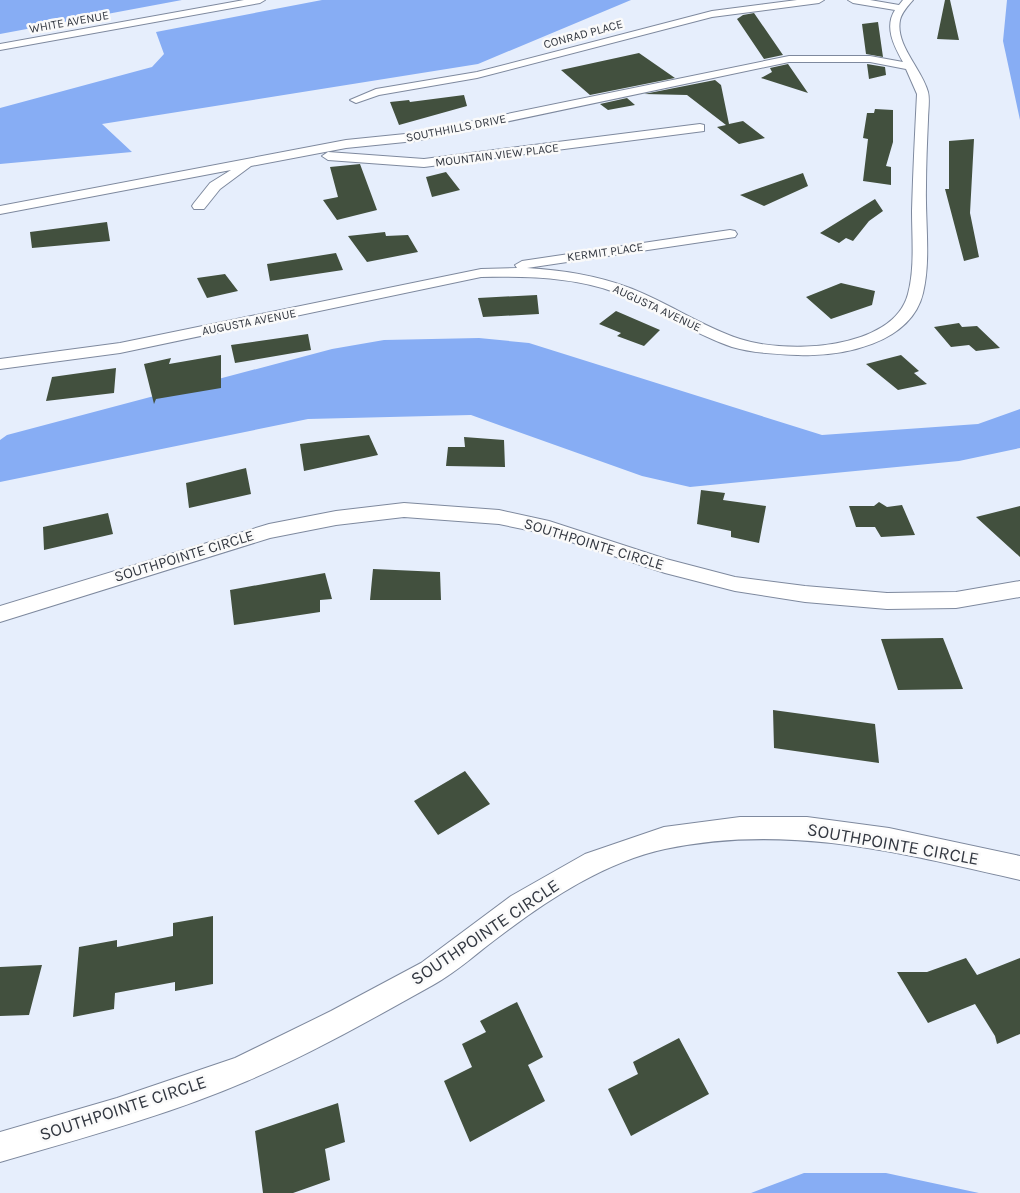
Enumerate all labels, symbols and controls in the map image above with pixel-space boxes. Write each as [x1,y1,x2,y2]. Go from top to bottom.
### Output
street label: WHITE AVENUE [28,8,110,36]
street label: CONRAD PLACE [542,17,624,51]
street label: SOUTHHILLS DRIVE [405,111,507,145]
street label: MOUNTAIN VIEW PLACE [434,140,560,170]
street label: KERMIT PLACE [566,240,644,264]
street label: AUGUSTA AVENUE [611,281,703,335]
street label: AUGUSTA AVENUE [201,306,297,338]
street label: SOUTHPOINTE CIRCLE [522,514,666,574]
street label: SOUTHPOINTE CIRCLE [112,526,256,586]
street label: SOUTHPOINTE CIRCLE [805,818,981,870]
street label: SOUTHPOINTE CIRCLE [407,874,563,990]
street label: SOUTHPOINTE CIRCLE [37,1071,209,1145]

